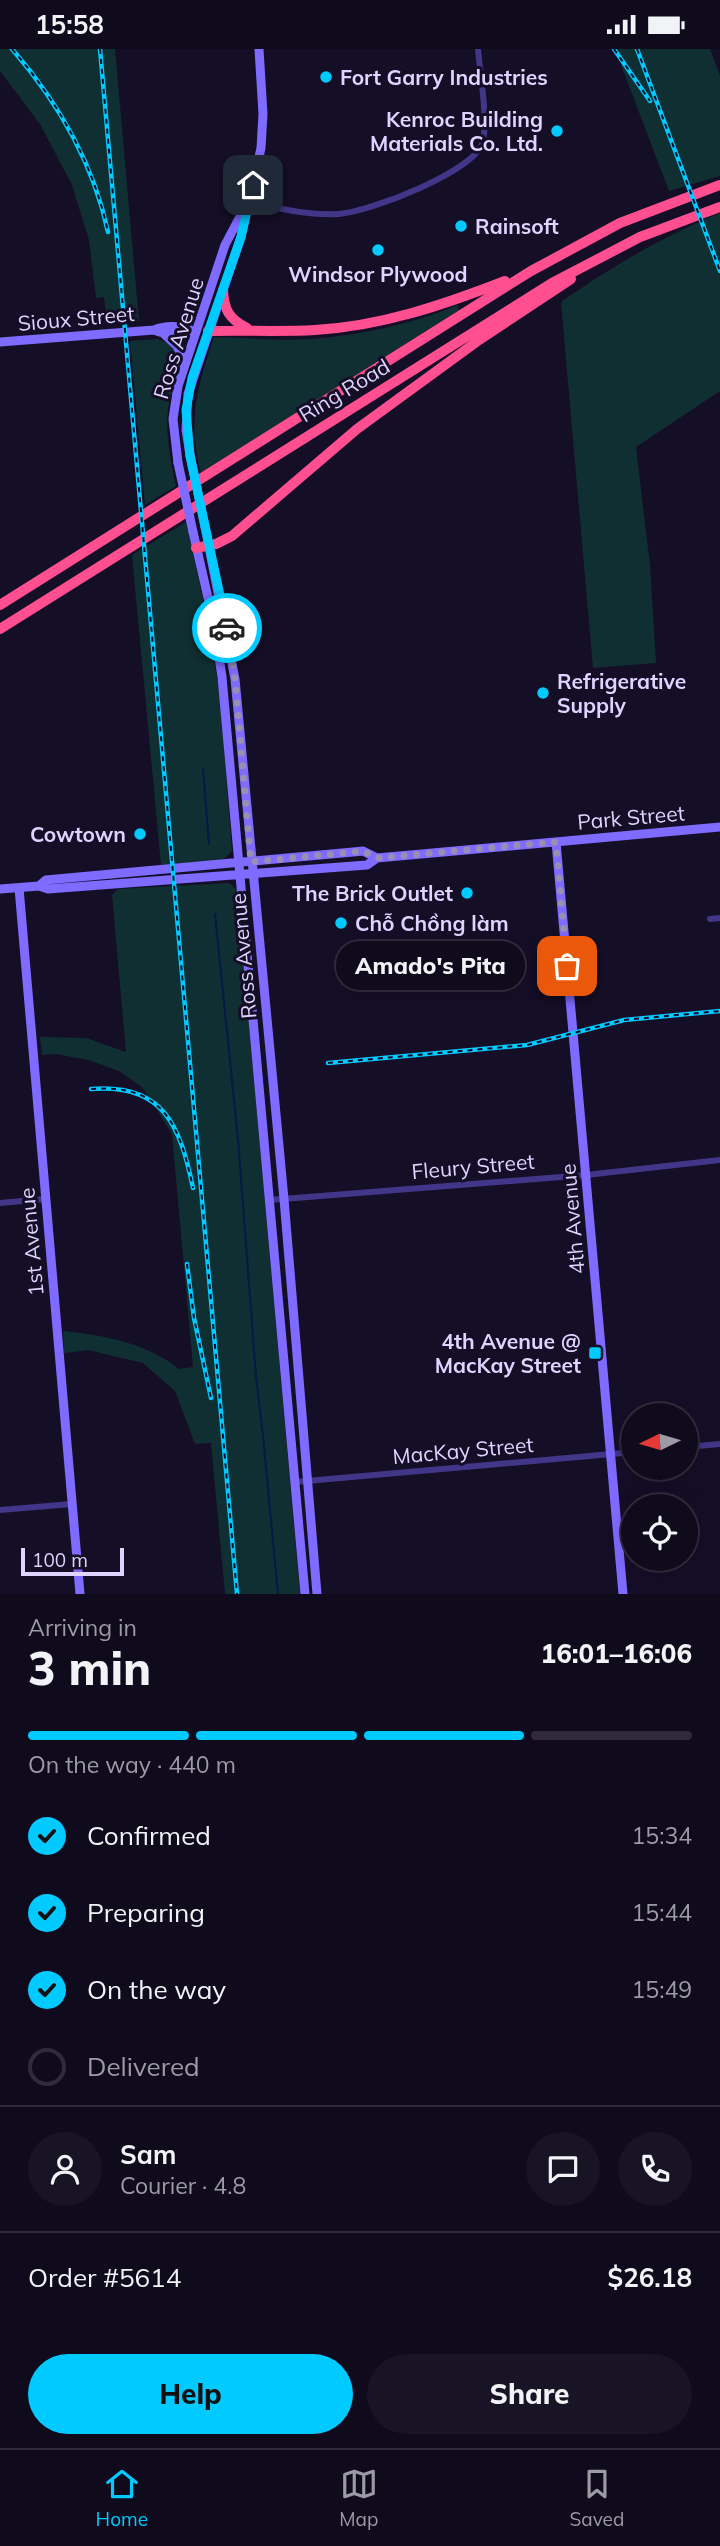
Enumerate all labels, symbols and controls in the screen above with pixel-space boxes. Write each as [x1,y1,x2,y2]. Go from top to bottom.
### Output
text: 15:58 [35,8,104,41]
place label: Fort Garry Industries [340,64,548,90]
marker: Fort Garry Industries [318,69,334,85]
place label: Kenroc Building Materials Co. Ltd. [370,106,543,156]
marker: Kenroc Building Materials Co. Ltd. [549,123,565,139]
pin [223,155,283,215]
icon: home [234,166,272,204]
place label: Rainsoft [475,213,559,239]
marker: Rainsoft [453,218,469,234]
marker: Windsor Plywood [370,242,386,258]
place label: Windsor Plywood [288,261,468,287]
street label: Ross Avenue [147,274,209,402]
street label: Sioux Street [17,300,135,336]
street label: Ring Road [294,353,394,427]
courier [192,593,262,663]
icon: car [208,609,246,647]
place label: Refrigerative Supply [557,668,686,718]
marker: Refrigerative Supply [535,685,551,701]
street label: Park Street [576,799,686,835]
place label: Cowtown [30,821,126,847]
marker: Cowtown [132,826,148,842]
place label: The Brick Outlet [292,880,453,906]
marker: The Brick Outlet [459,885,475,901]
street label: Ross Avenue [225,892,261,1020]
place label: Chỗ Chồng làm [355,910,509,936]
marker: Chỗ Chồng làm [333,915,349,931]
pin [537,936,597,996]
callout: Amado's Pita [336,941,525,991]
icon: bag [548,947,586,985]
text: Amado's Pita [355,951,506,980]
street label: Fleury Street [410,1148,536,1184]
street label: 4th Avenue [554,1163,590,1275]
street label: 1st Avenue [13,1187,49,1297]
place label: 4th Avenue @ MacKay Street [435,1328,581,1378]
marker: 4th Avenue @ MacKay Street [587,1345,603,1361]
north arrow [621,1403,698,1481]
map controls [621,1403,698,1571]
street label: MacKay Street [391,1431,535,1469]
button: locate [621,1494,698,1571]
scale bar [21,1545,124,1577]
text: 100 m [32,1548,88,1572]
text: Arriving in [28,1613,137,1642]
text: 16:01–16:06 [541,1637,692,1670]
text: 3 min [28,1639,151,1697]
text: On the way · 440 m [28,1750,236,1779]
icon: check [28,1817,66,1855]
text: Confirmed [87,1819,211,1852]
text: 15:34 [632,1821,692,1850]
icon: check [28,1894,66,1932]
text: Preparing [87,1896,205,1929]
text: 15:44 [632,1898,692,1927]
icon: check [28,1971,66,2009]
text: On the way [87,1973,226,2006]
text: 15:49 [632,1975,692,2004]
text: Delivered [87,2050,200,2083]
button: person [28,2132,102,2206]
button: chat [526,2132,600,2206]
button: phone [618,2132,692,2206]
text: Sam [120,2138,176,2171]
text: Courier · 4.8 [120,2171,246,2200]
text: Order #5614 [28,2261,181,2294]
text: $26.18 [608,2261,692,2294]
button: Help [28,2354,353,2434]
button: Share [367,2354,692,2434]
tab: Home [96,2465,148,2531]
tab: Map [339,2465,378,2531]
tab: Saved [570,2465,624,2531]

